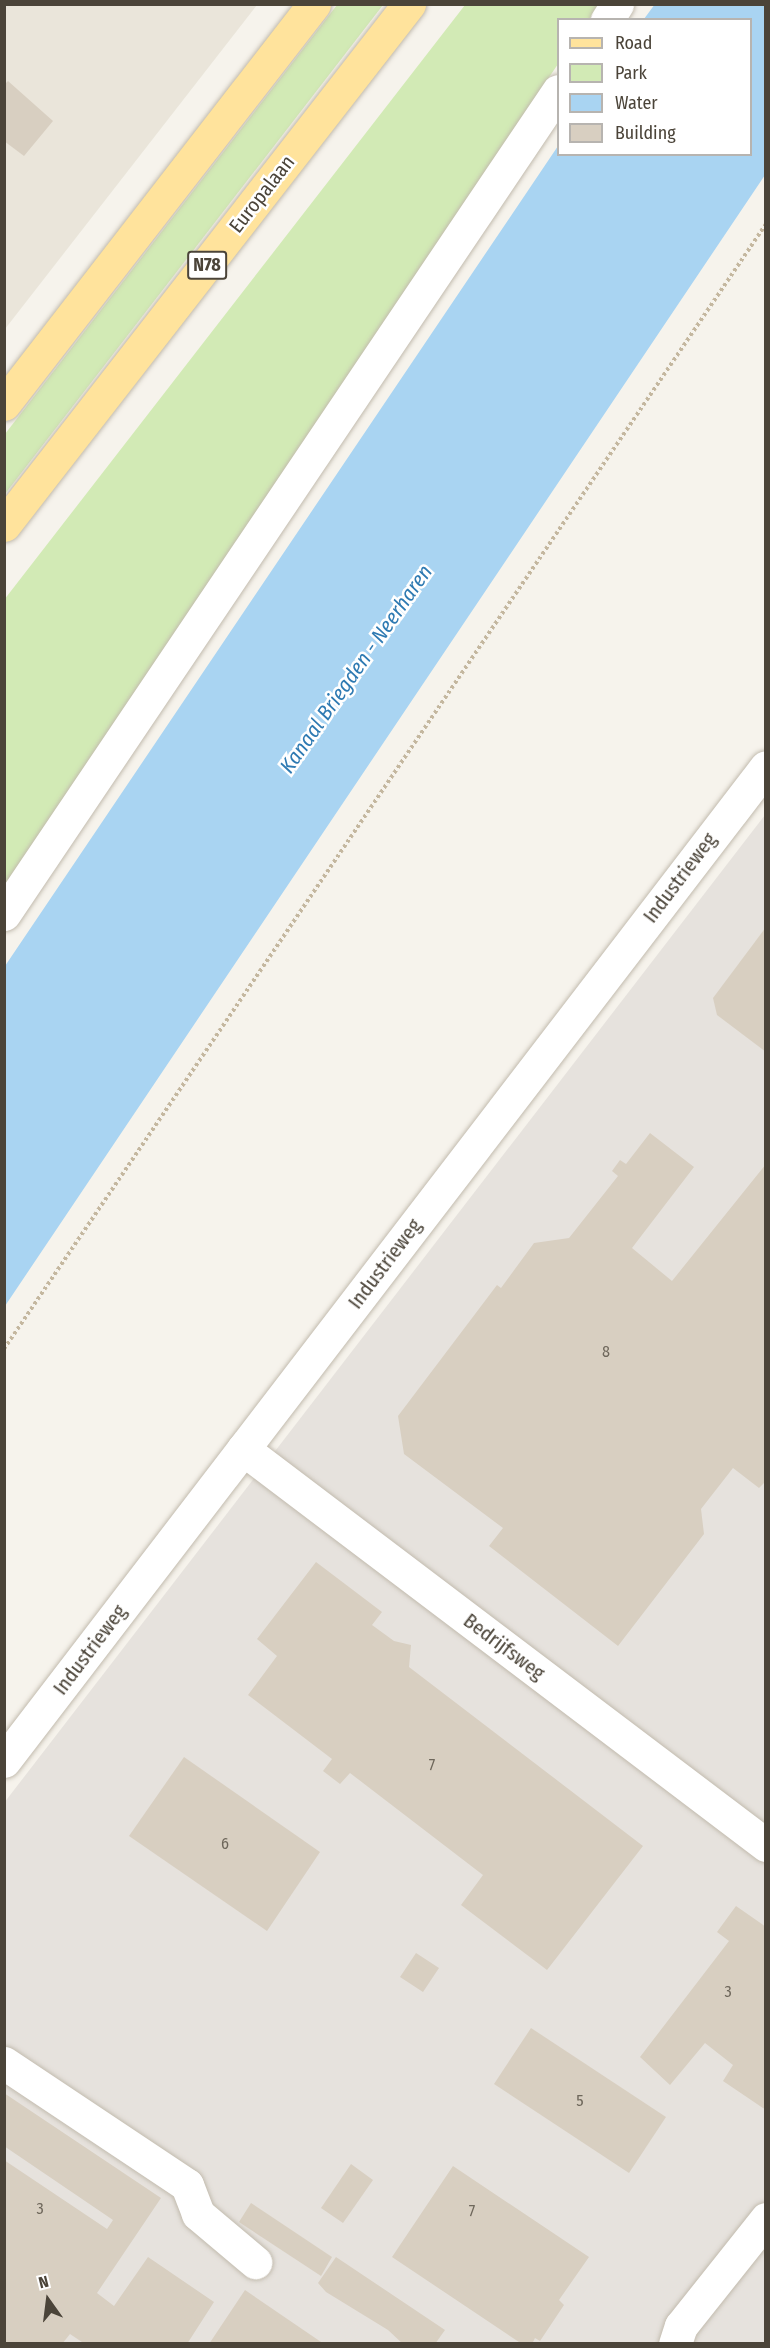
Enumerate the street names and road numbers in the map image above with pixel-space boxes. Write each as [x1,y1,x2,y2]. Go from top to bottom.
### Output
street label: Europalaan [224,150,300,238]
road number: N78 [186,250,228,280]
street label: Industrieweg [638,828,722,928]
street label: Industrieweg [343,1214,427,1314]
street label: Industrieweg [48,1600,132,1700]
street label: Bedrijfsweg [459,1609,549,1685]

